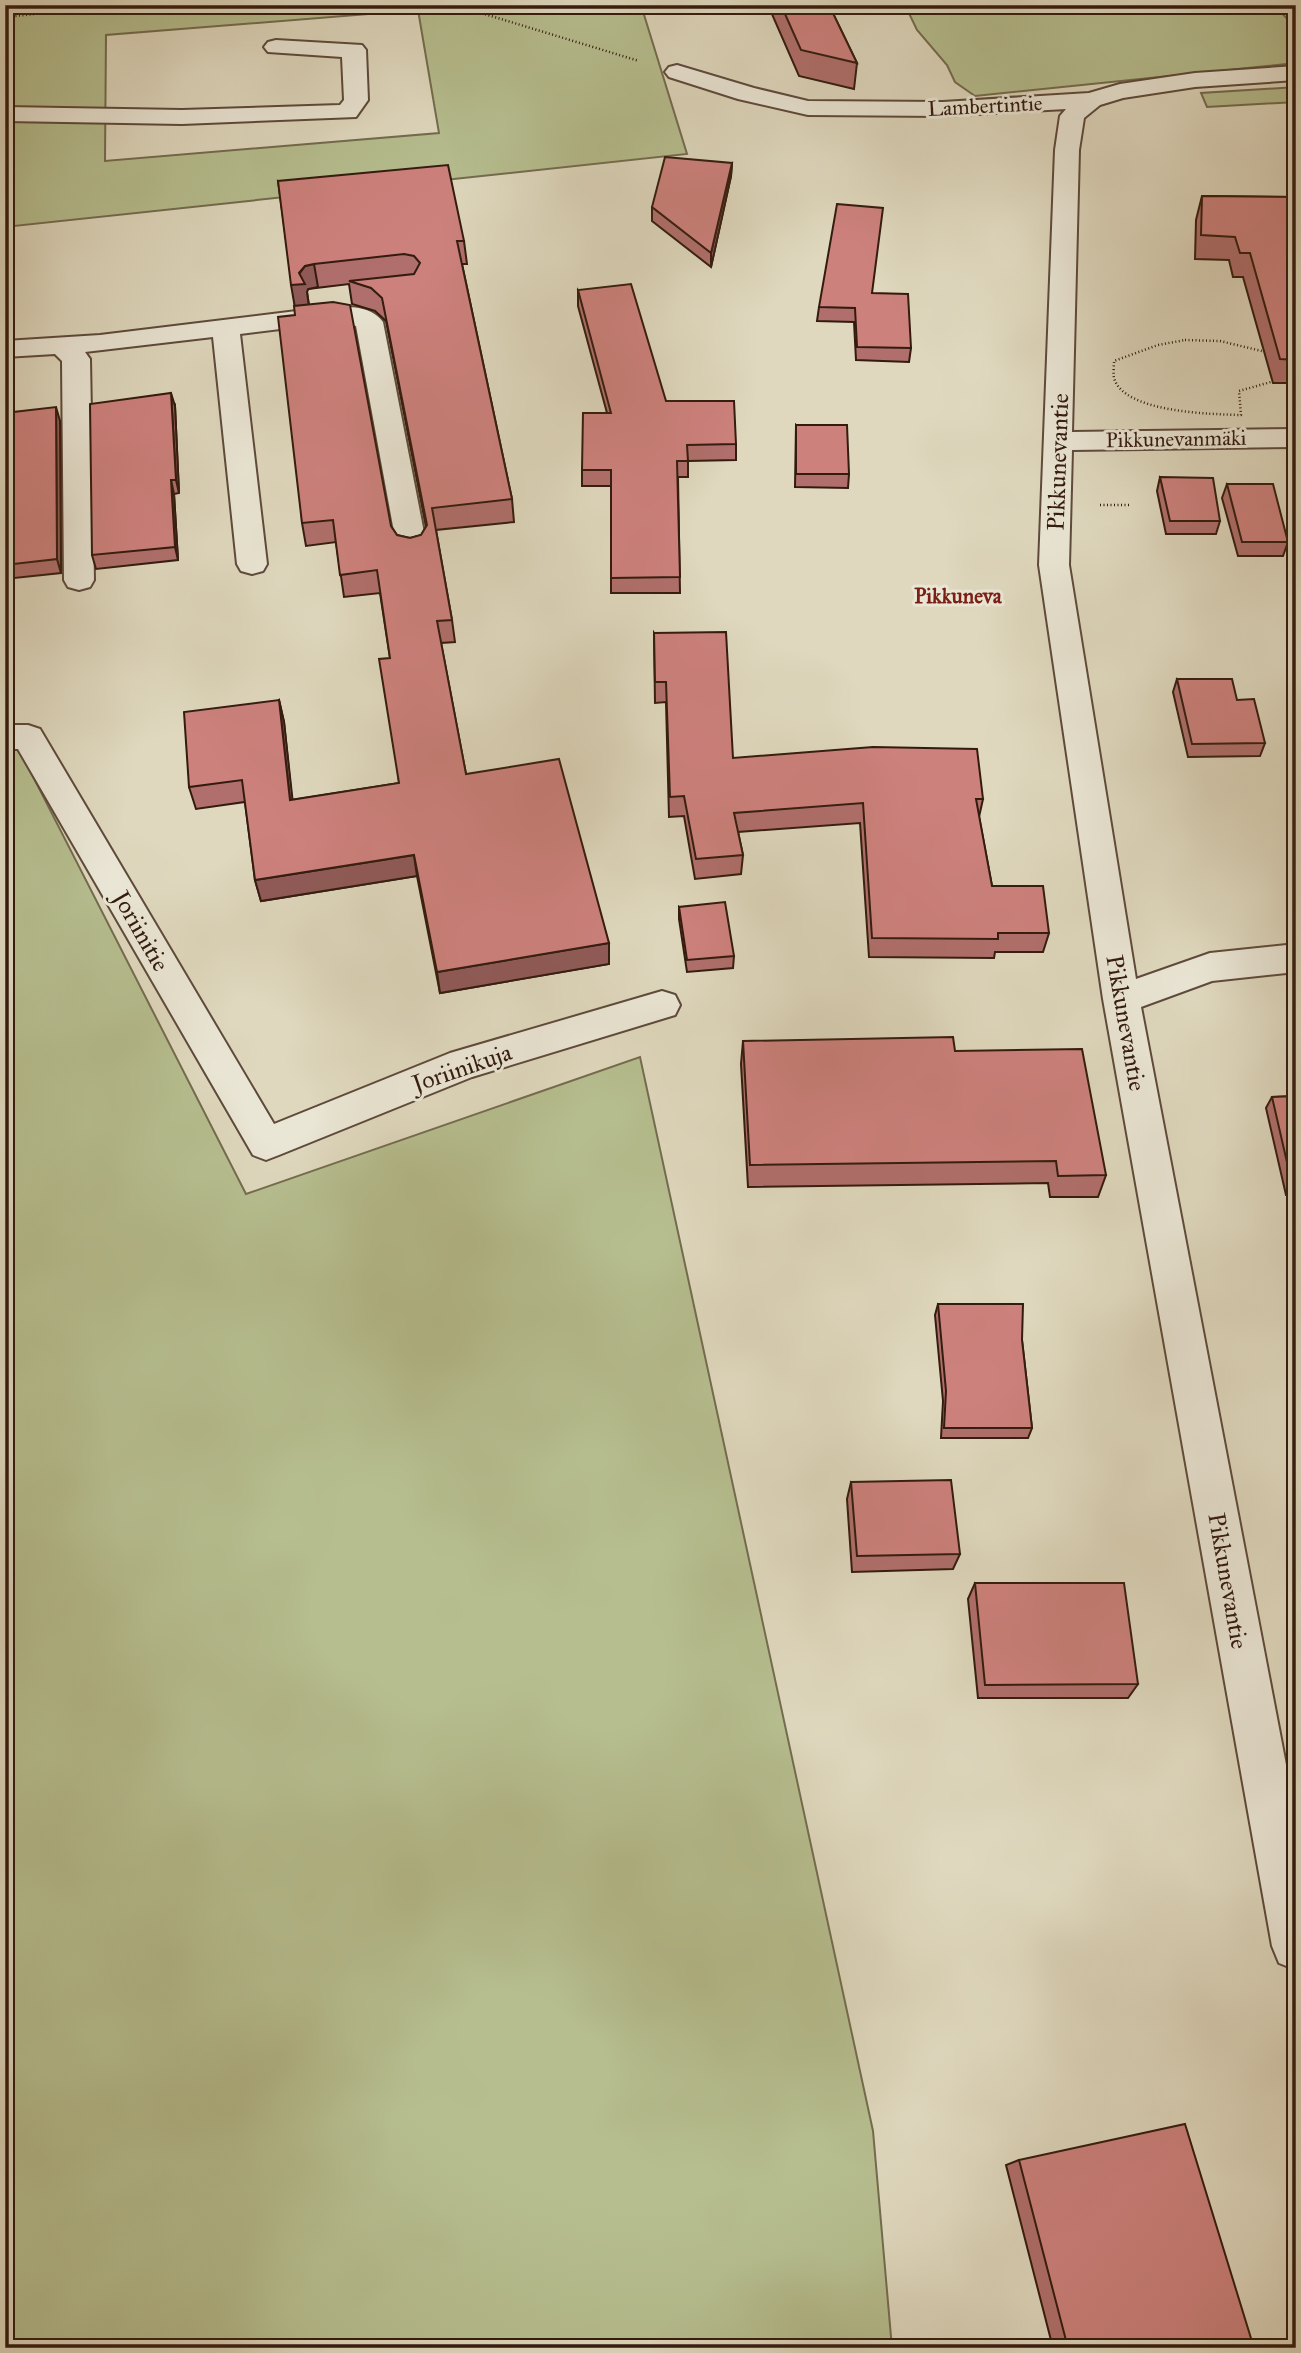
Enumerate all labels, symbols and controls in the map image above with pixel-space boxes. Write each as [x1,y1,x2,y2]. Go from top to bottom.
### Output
street label: Lambertintie [927,90,1043,122]
street label: Pikkunevantie [1041,393,1075,531]
street label: Pikkunevanmäki [1105,425,1247,453]
district label: Pikkuneva [914,583,1003,609]
street label: Joriinitie [104,883,176,977]
street label: Pikkunevantie [1099,953,1153,1093]
street label: Joriinikuja [406,1037,516,1100]
street label: Pikkunevantie [1201,1511,1255,1651]

